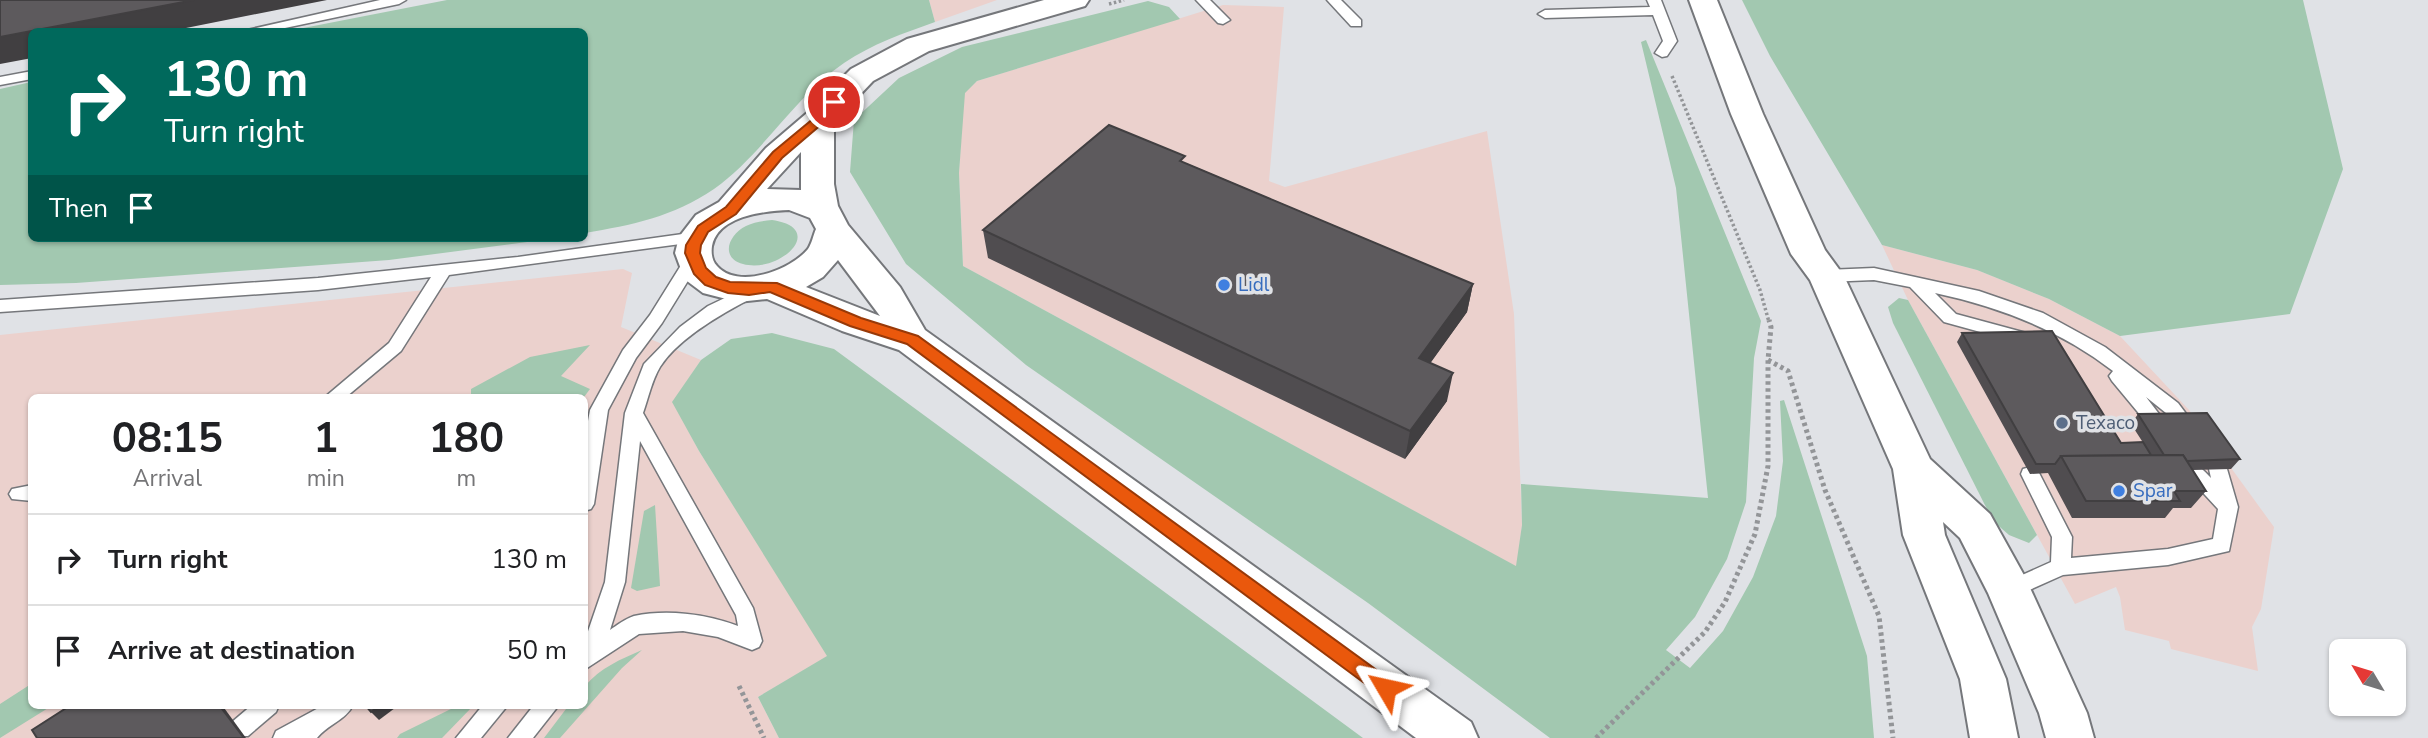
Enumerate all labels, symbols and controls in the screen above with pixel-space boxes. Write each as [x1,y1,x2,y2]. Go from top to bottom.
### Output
text: 130 m [164,46,308,113]
icon: right [49,56,140,147]
pin [804,72,864,132]
icon: arrive [815,83,853,121]
text: Turn right [164,110,304,153]
icon: arrive [122,189,160,227]
text: Then [49,191,108,226]
place label: Lidl [1238,272,1270,298]
marker: Lidl [1216,277,1232,293]
text: 08:15 [112,410,223,467]
text: 1 [313,410,338,467]
text: 180 [429,410,504,467]
place label: Texaco [2076,410,2135,436]
marker: Texaco [2054,415,2070,431]
text: Arrival [133,463,202,494]
text: min [307,463,345,494]
text: m [457,463,476,494]
place label: Spar [2133,478,2173,504]
marker: Spar [2111,483,2127,499]
icon: right [49,541,87,579]
text: Turn right [108,542,227,577]
text: 130 m [491,542,567,577]
icon: arrive [49,632,87,670]
text: Arrive at destination [108,633,355,668]
text: 50 m [507,633,567,668]
north arrow [2329,639,2406,716]
map controls [2329,639,2406,716]
position arrow [1349,651,1423,725]

